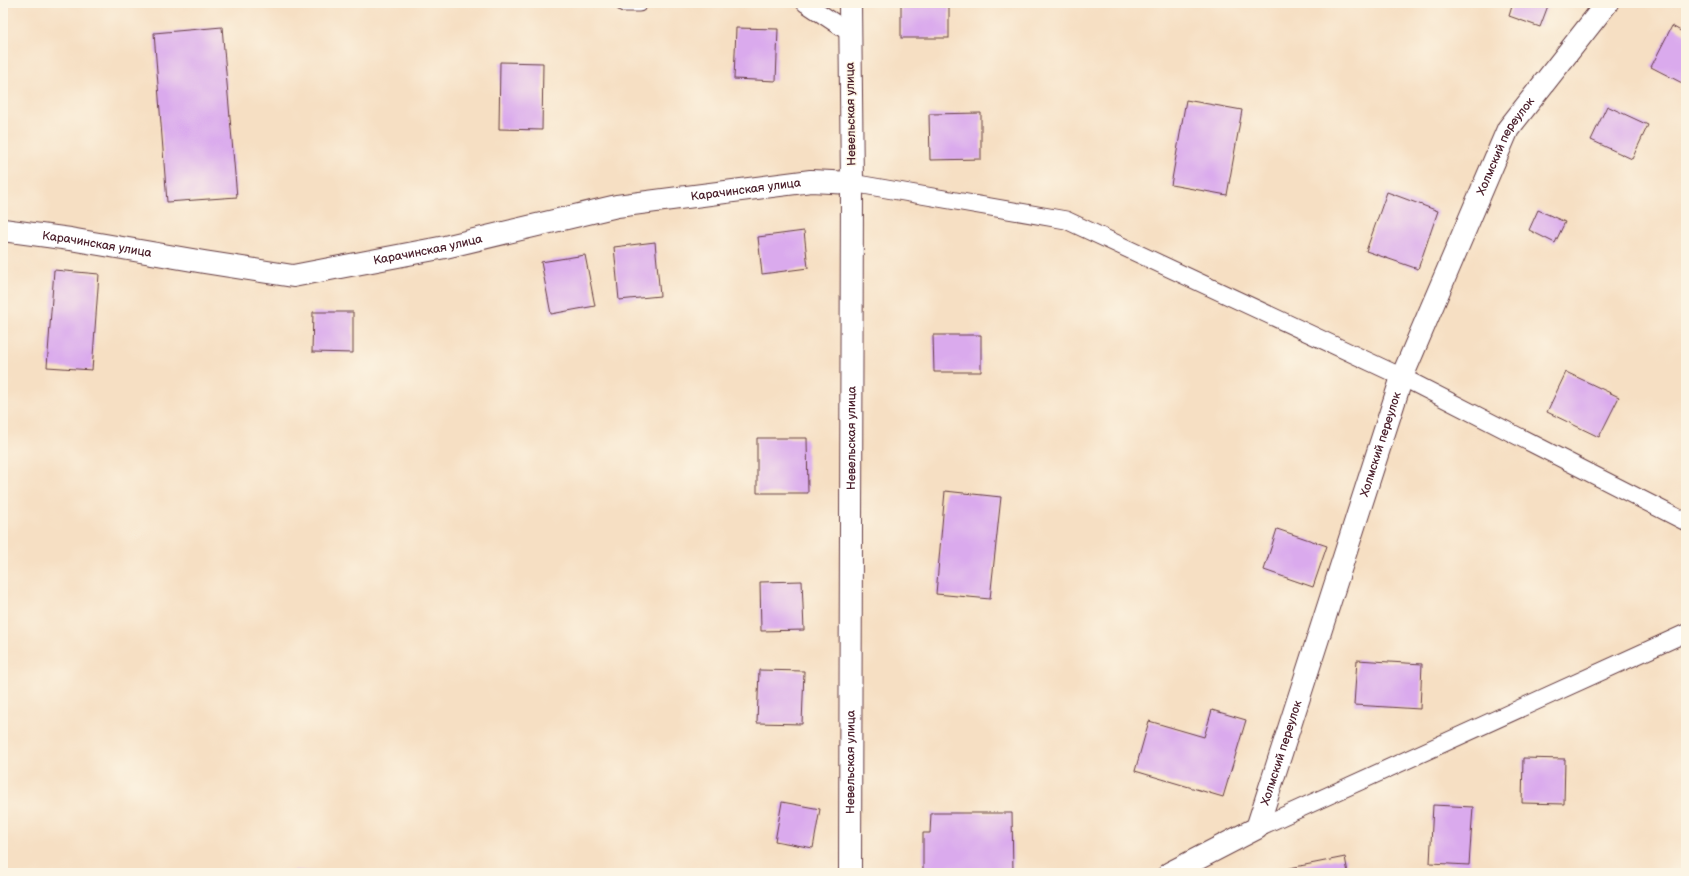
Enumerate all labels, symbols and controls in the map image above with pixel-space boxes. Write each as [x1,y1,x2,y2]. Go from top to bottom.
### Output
street label: Невельская улица [843,62,859,166]
street label: Холмский переулок [1473,94,1538,197]
street label: Карачинская улица [690,175,802,204]
street label: Карачинская улица [41,228,153,260]
street label: Карачинская улица [372,231,484,268]
street label: Невельская улица [844,386,859,490]
street label: Холмский переулок [1356,389,1404,499]
street label: Холмский переулок [1257,698,1305,807]
street label: Невельская улица [843,710,858,814]

